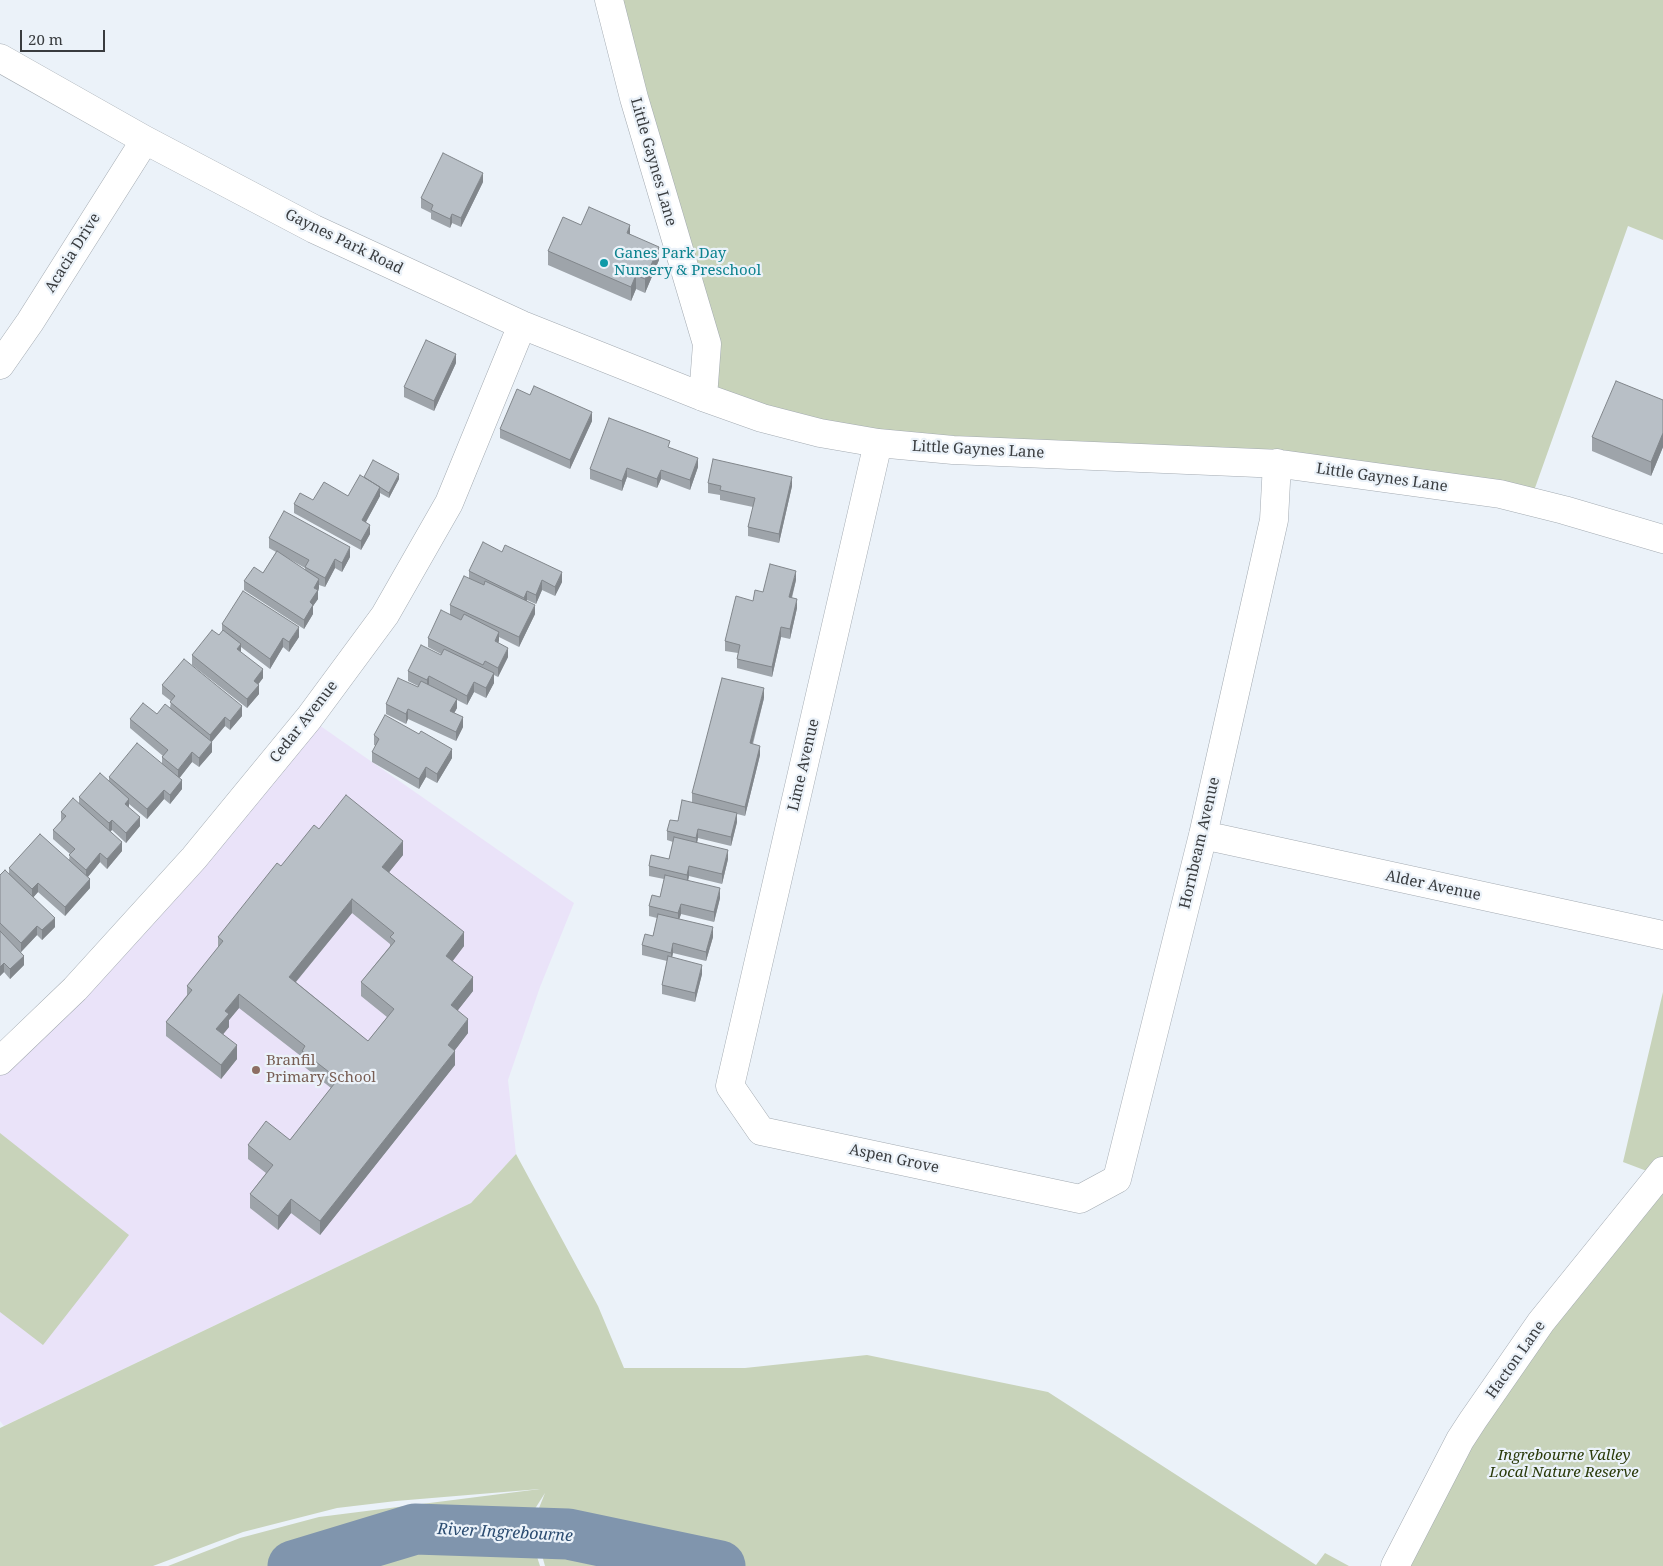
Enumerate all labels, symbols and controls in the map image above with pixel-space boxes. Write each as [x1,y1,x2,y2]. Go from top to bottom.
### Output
scale bar [22,20,108,52]
text: 20 m [28,29,63,49]
street label: Little Gaynes Lane [626,96,680,228]
street label: Gaynes Park Road [282,206,406,278]
street label: Acacia Drive [41,210,105,296]
place label: Ganes Park Day Nursery & Preschool [614,245,761,280]
marker: Ganes Park Day Nursery & Preschool [598,257,610,269]
street label: Little Gaynes Lane [911,438,1045,462]
street label: Little Gaynes Lane [1315,460,1449,496]
street label: Cedar Avenue [266,677,342,767]
street label: Lime Avenue [785,717,823,813]
street label: Hornbeam Avenue [1176,775,1224,911]
street label: Alder Avenue [1384,867,1482,905]
place label: Branfil Primary School [266,1052,376,1087]
marker: Branfil Primary School [250,1064,262,1076]
street label: Aspen Grove [847,1141,941,1177]
street label: Hacton Lane [1483,1318,1549,1402]
park label: Ingrebourne Valley Local Nature Reserve [1489,1447,1639,1482]
water label: River Ingrebourne [437,1520,573,1546]

